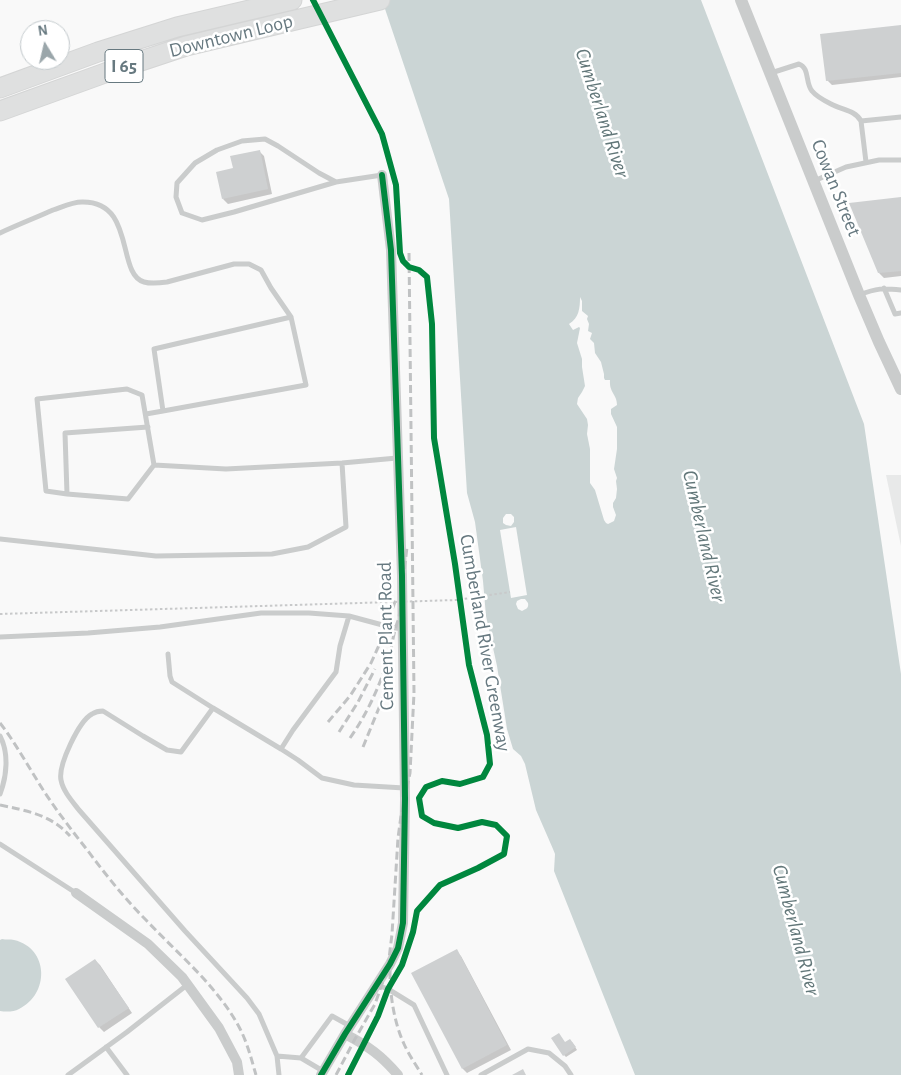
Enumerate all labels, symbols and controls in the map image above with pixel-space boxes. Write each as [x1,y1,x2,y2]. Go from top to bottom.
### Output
street label: Downtown Loop [167,9,295,63]
north arrow [20,20,70,70]
text: N [37,23,49,39]
water label: Cumberland River [569,45,635,181]
road number: I 65 [105,49,143,82]
street label: Cowan Street [806,136,866,240]
water label: Cumberland River [677,468,731,604]
street label: Cumberland River Greenway [454,532,516,754]
street label: Cement Plant Road [373,562,399,710]
water label: Cumberland River [766,862,826,998]

